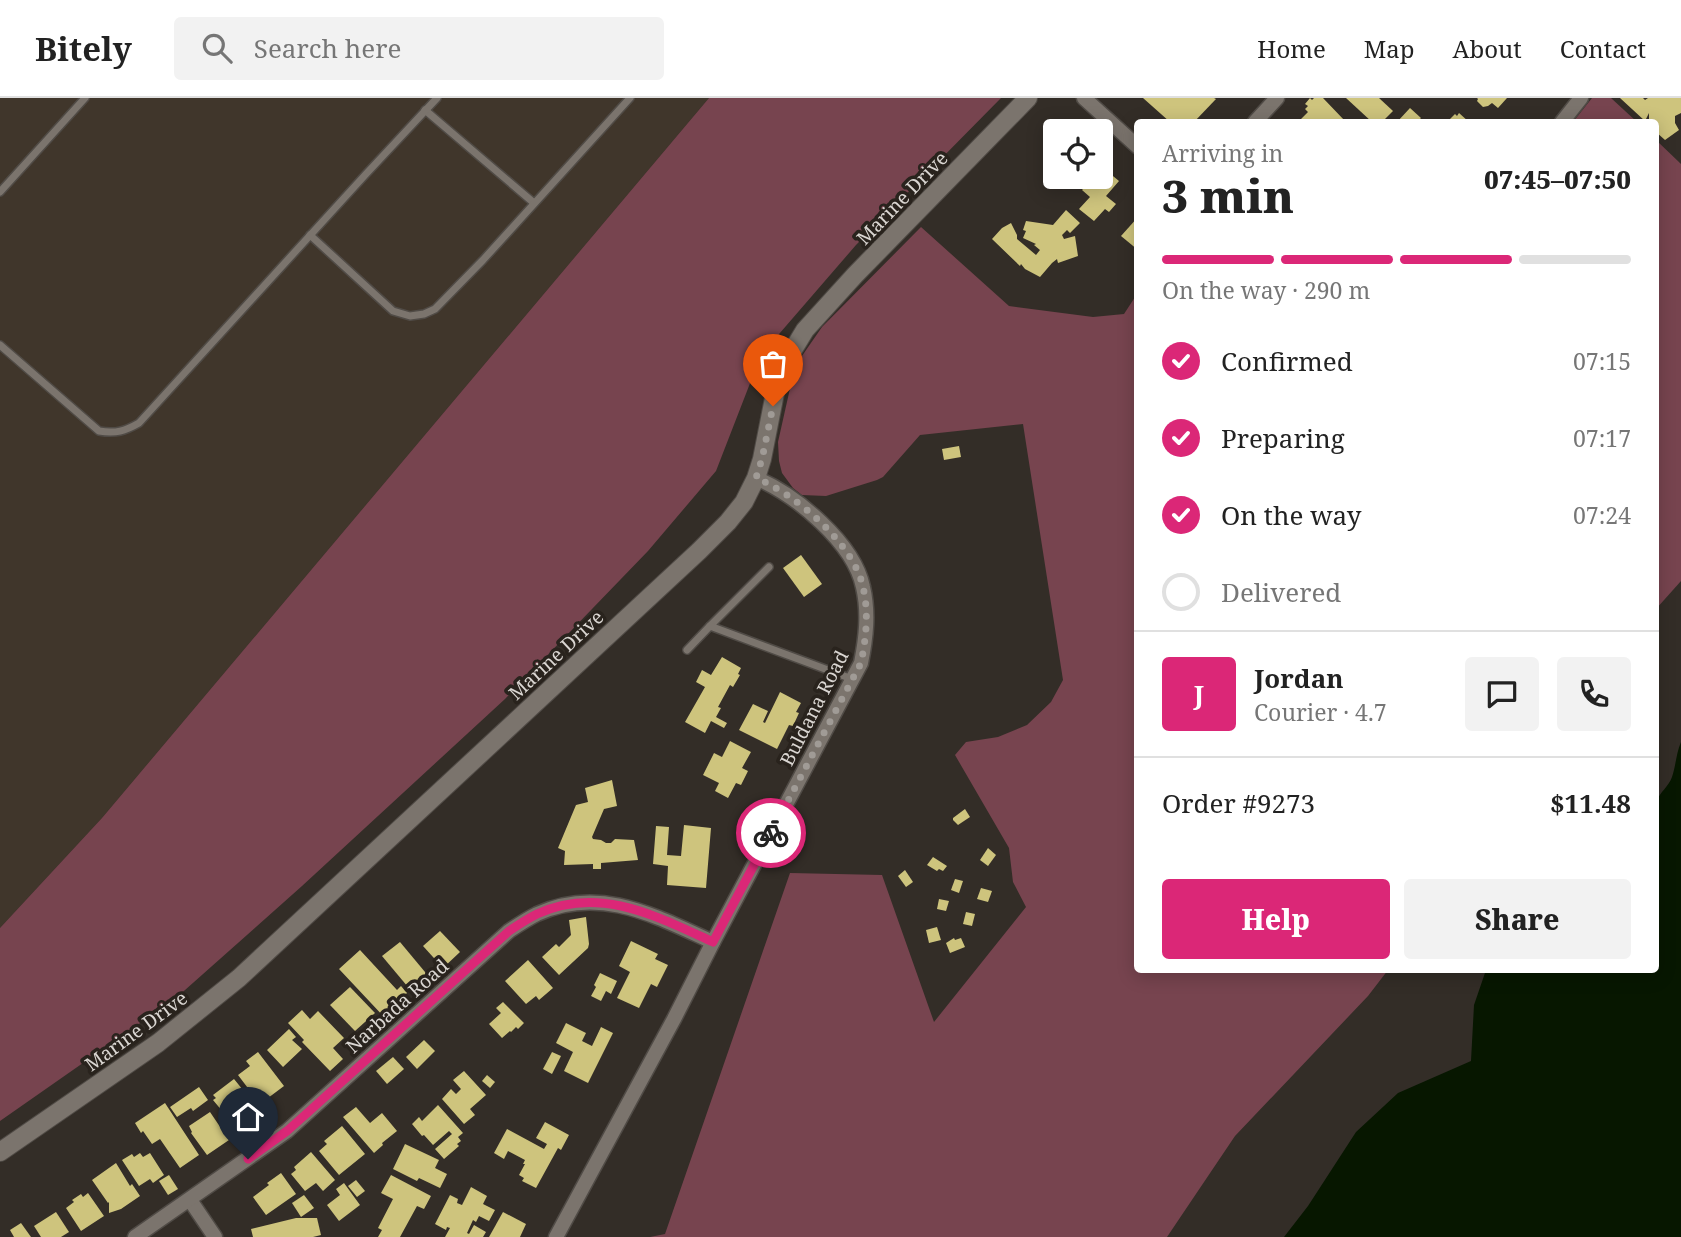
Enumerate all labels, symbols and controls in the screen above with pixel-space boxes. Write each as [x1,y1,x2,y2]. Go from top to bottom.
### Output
search box [174,17,664,80]
text: Bitely [35,26,132,71]
icon: search [198,29,236,67]
text: Search here [254,30,401,66]
text: Home [1257,32,1326,65]
text: Map [1364,32,1415,65]
text: About [1453,32,1522,65]
text: Contact [1560,32,1646,65]
map controls [1043,119,1113,189]
button: locate [1043,119,1113,189]
text: Arriving in [1162,137,1283,169]
street label: Marine Drive [851,145,953,251]
text: 07:45–07:50 [1484,161,1631,197]
text: 3 min [1162,164,1294,226]
text: On the way · 290 m [1162,274,1370,306]
pin [743,334,803,406]
icon: check [1162,342,1200,380]
text: Confirmed [1221,343,1353,379]
icon: bag [754,345,792,383]
text: 07:15 [1573,345,1631,377]
icon: check [1162,419,1200,457]
text: Preparing [1221,420,1345,456]
text: 07:17 [1573,422,1631,454]
icon: check [1162,496,1200,534]
text: On the way [1221,497,1361,533]
text: 07:24 [1573,499,1631,531]
text: Delivered [1221,574,1341,610]
street label: Marine Drive [503,604,609,706]
street label: Buldana Road [774,645,854,770]
button: chat [1465,657,1539,731]
button: phone [1557,657,1631,731]
text: Jordan [1254,660,1344,696]
text: J [1194,676,1204,712]
text: Courier · 4.7 [1254,696,1387,728]
text: Order #9273 [1162,785,1315,821]
text: $11.48 [1550,785,1631,821]
courier [736,798,806,868]
icon: bike [752,814,790,852]
button: Help [1162,879,1390,959]
button: Share [1404,879,1631,959]
street label: Narbada Road [340,953,454,1059]
street label: Marine Drive [79,985,193,1077]
pin [218,1087,278,1159]
icon: home [229,1098,267,1136]

